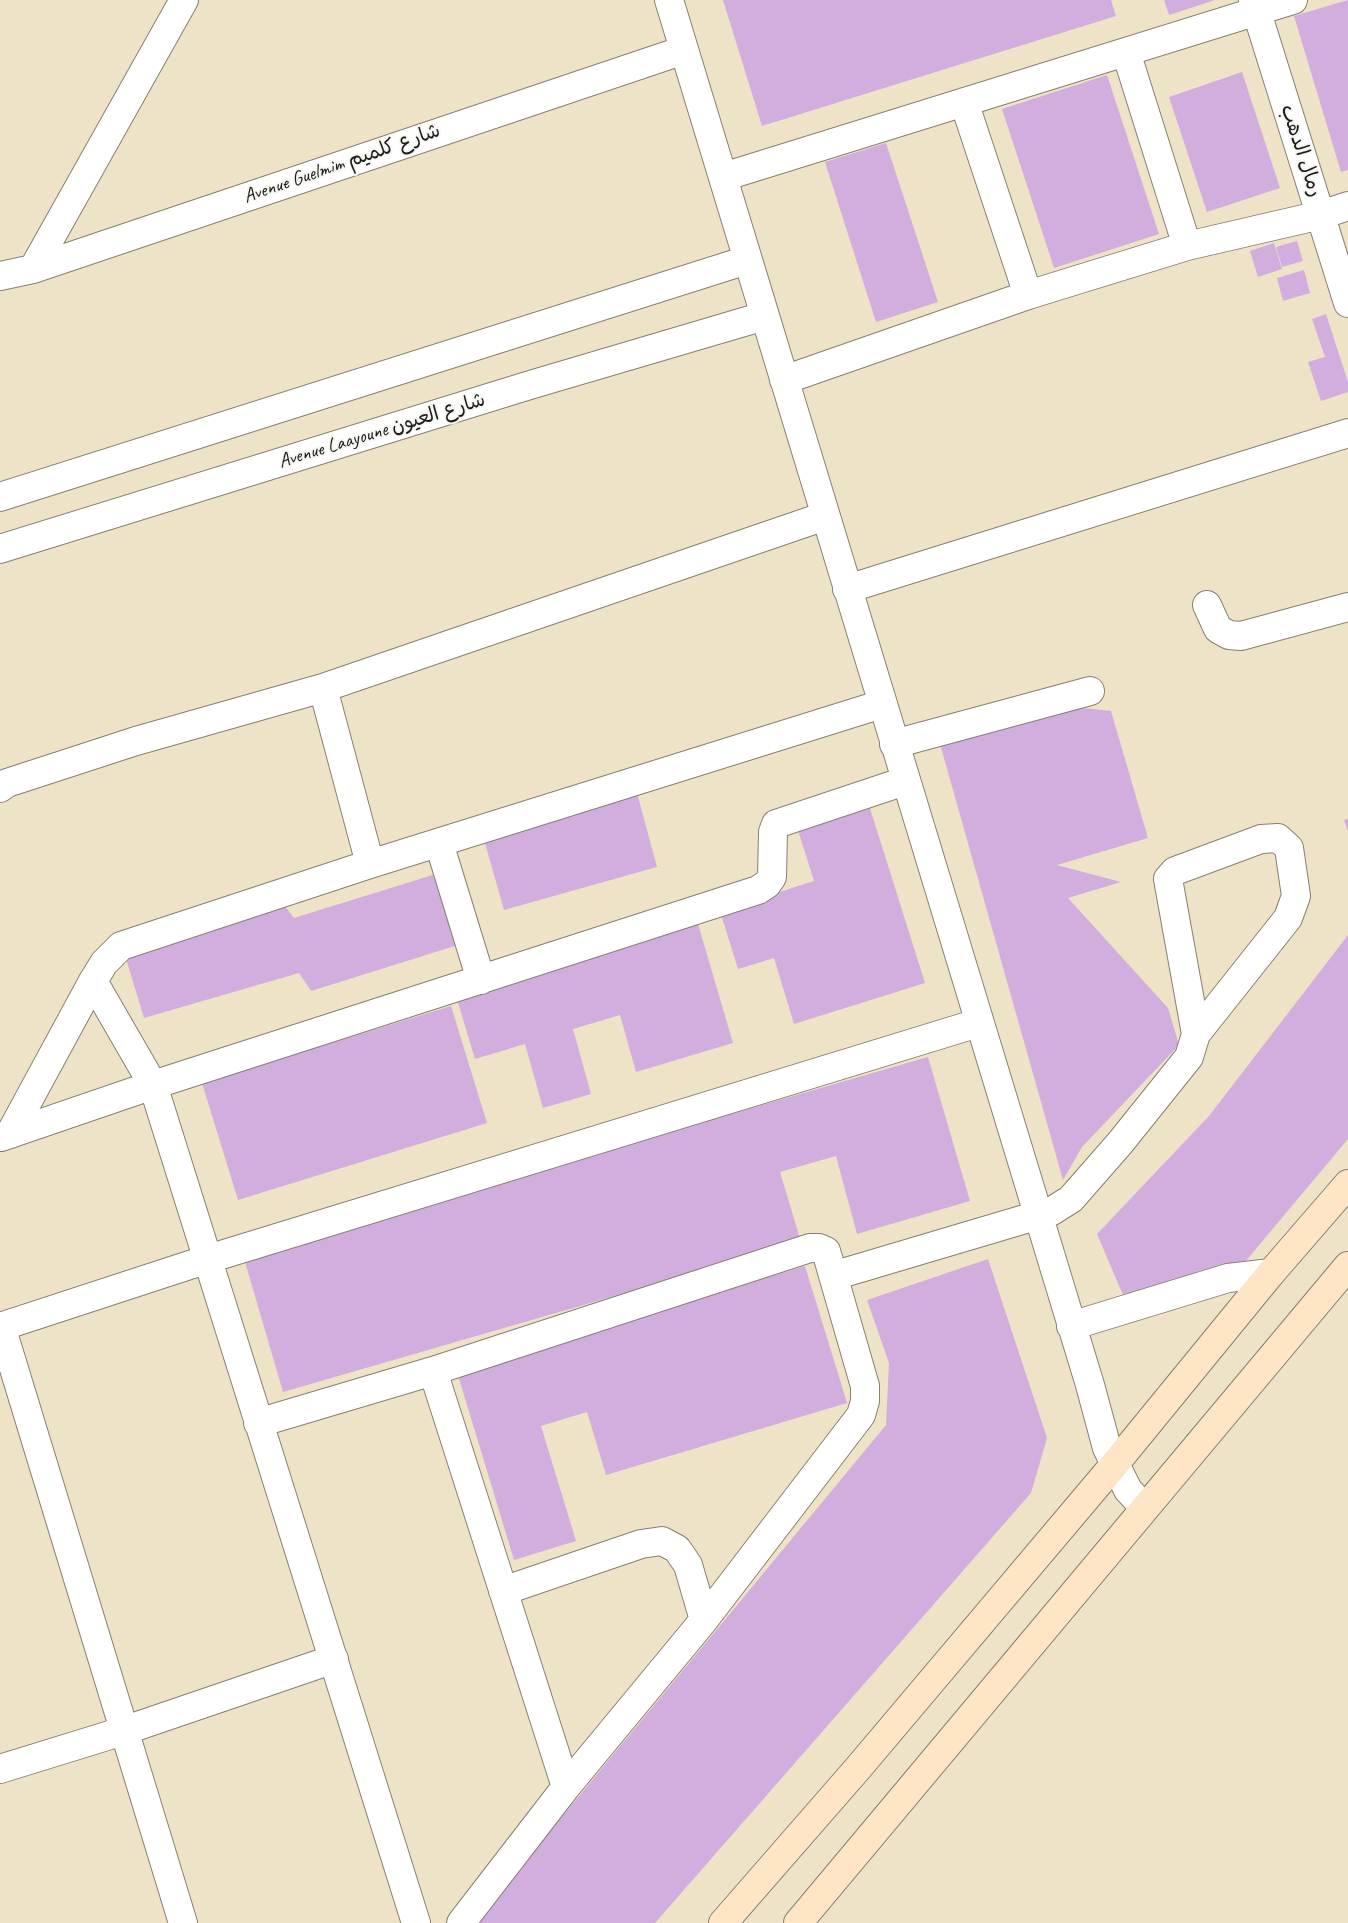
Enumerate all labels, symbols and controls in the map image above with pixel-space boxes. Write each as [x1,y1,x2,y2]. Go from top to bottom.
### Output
street label: رمال الدهب [1275,102,1327,200]
street label: Avenue Guelmim شارع كلميم [240,119,444,209]
street label: Avenue Laayoune شارع العيون [276,388,488,474]

